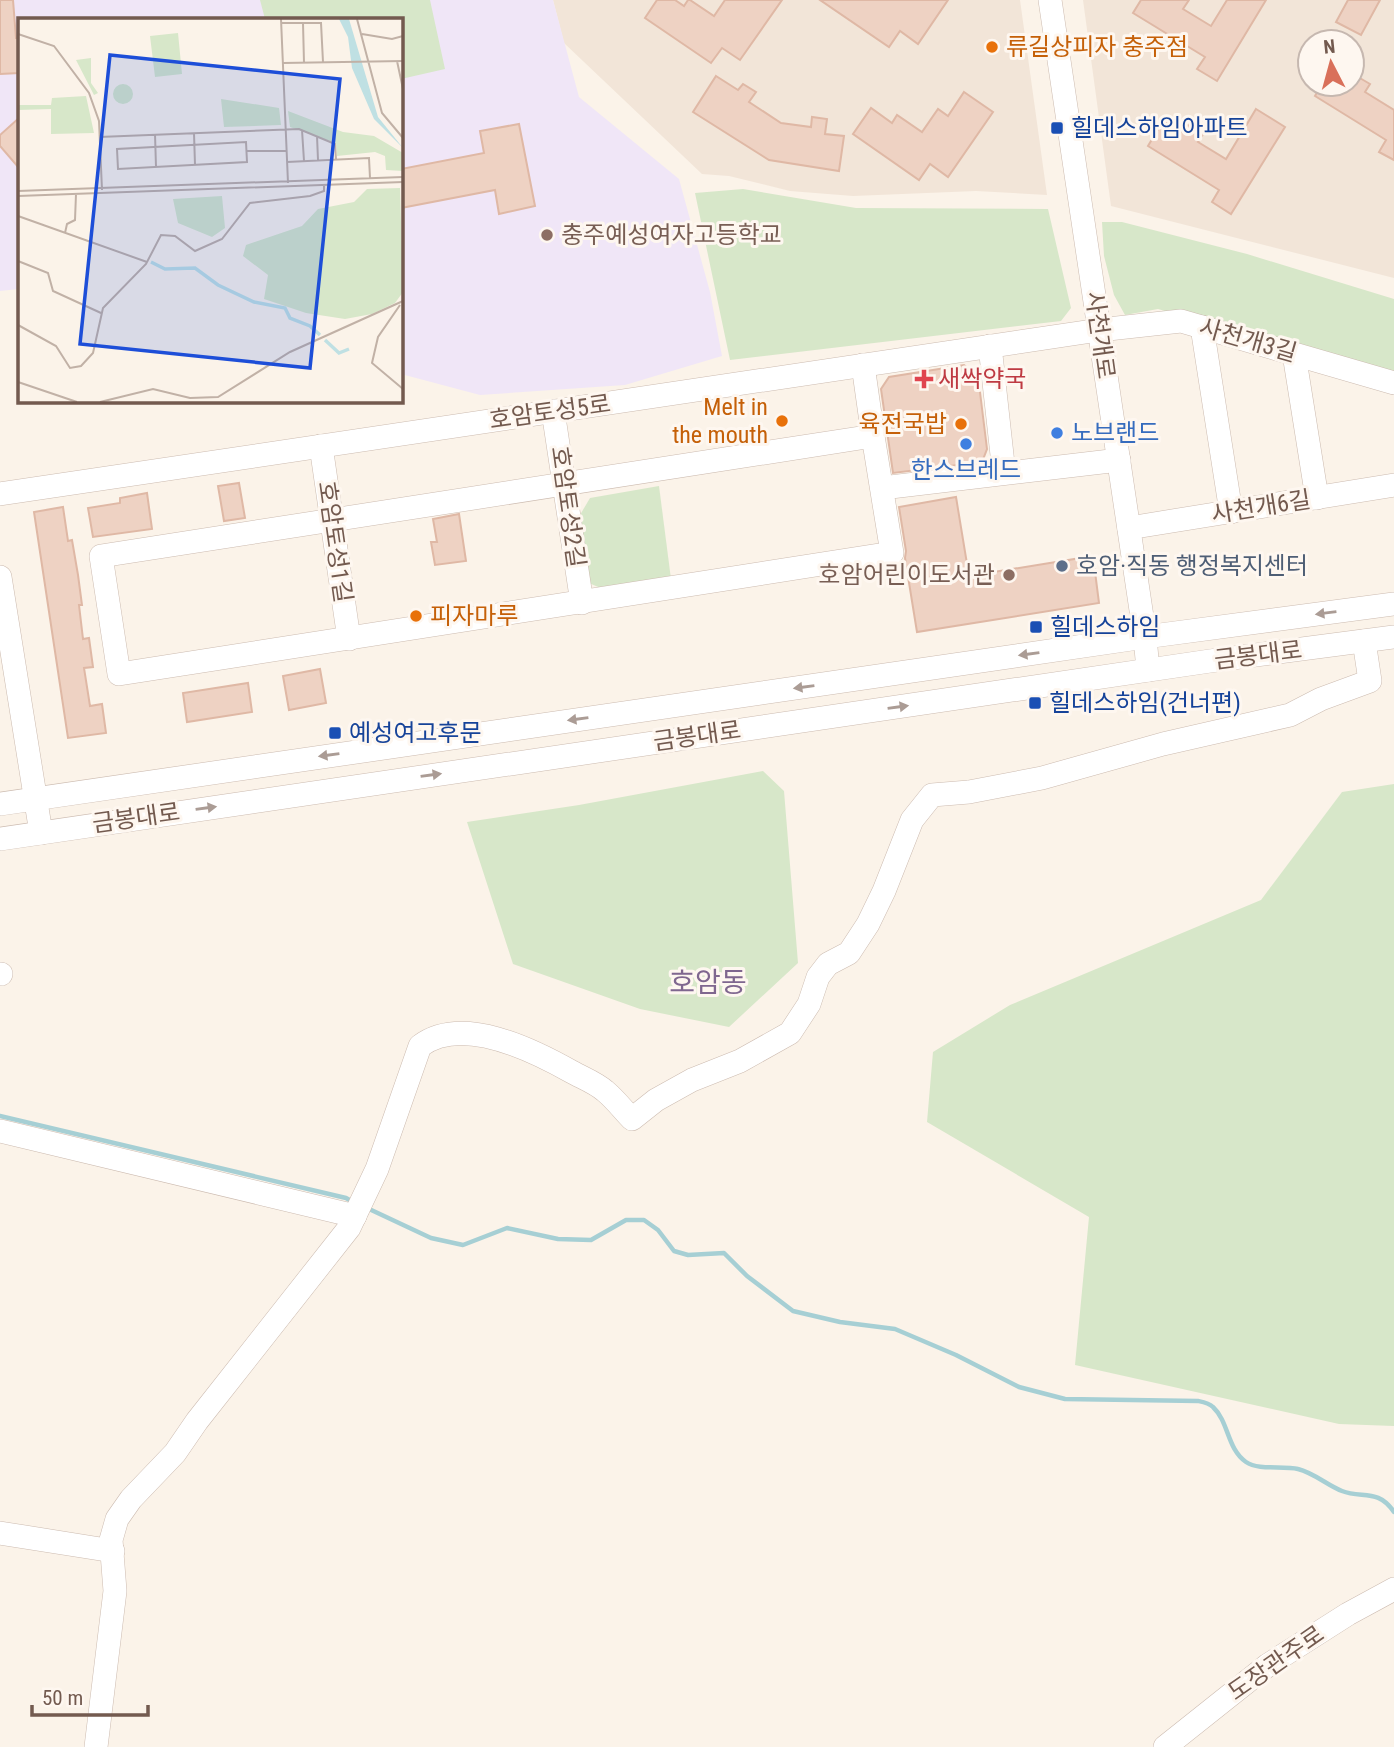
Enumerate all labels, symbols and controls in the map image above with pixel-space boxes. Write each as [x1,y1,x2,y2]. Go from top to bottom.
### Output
inset map [18,18,402,402]
north arrow [1296,28,1366,98]
place label: 류길상피자 충주점 [1006,33,1188,61]
text: N [1322,35,1336,59]
marker: 류길상피자 충주점 [984,39,1000,55]
place label: 힐데스하임아파트 [1071,114,1248,142]
marker: 힐데스하임아파트 [1049,120,1065,136]
place label: 충주예성여자고등학교 [561,221,782,249]
marker: 충주예성여자고등학교 [539,227,555,243]
street label: 사천개로 [1080,289,1120,381]
street label: 사천개3길 [1196,313,1300,367]
place label: 새싹약국 [938,365,1026,393]
marker: 새싹약국 [916,371,932,387]
street label: 호암토성5로 [488,390,612,434]
place label: Melt in the mouth [672,393,768,449]
place label: 육전국밥 [859,410,947,438]
marker: Melt in the mouth [774,413,790,429]
marker: 육전국밥 [953,416,969,432]
place label: 노브랜드 [1071,419,1159,447]
marker: 노브랜드 [1049,425,1065,441]
marker: 한스브레드 [958,436,974,452]
street label: 호암토성2길 [546,445,590,569]
place label: 한스브레드 [911,456,1021,484]
street label: 호암토성1길 [313,480,357,604]
street label: 사천개6길 [1209,485,1313,529]
place label: 호암·직동 행정복지센터 [1076,552,1308,580]
marker: 호암·직동 행정복지센터 [1054,558,1070,574]
place label: 호암어린이도서관 [818,561,995,589]
marker: 호암어린이도서관 [1001,567,1017,583]
place label: 피자마루 [430,602,518,630]
one-way arrow [1315,607,1337,618]
marker: 피자마루 [408,608,424,624]
place label: 힐데스하임 [1050,613,1160,641]
marker: 힐데스하임 [1028,619,1044,635]
street label: 금봉대로 [1212,636,1304,674]
one-way arrow [1018,649,1040,660]
one-way arrow [792,681,814,692]
place label: 힐데스하임(건너편) [1049,689,1241,717]
marker: 힐데스하임(건너편) [1027,695,1043,711]
one-way arrow [888,701,910,712]
one-way arrow [567,714,589,725]
street label: 금봉대로 [651,716,743,756]
place label: 예성여고후문 [349,719,481,747]
marker: 예성여고후문 [327,725,343,741]
one-way arrow [318,750,340,761]
one-way arrow [420,769,442,780]
street label: 금봉대로 [90,798,182,838]
one-way arrow [195,802,217,813]
district label: 호암동 [669,966,747,999]
street label: 도장관주로 [1223,1620,1329,1706]
scale bar [32,1674,147,1718]
text: 50 m [42,1686,83,1710]

